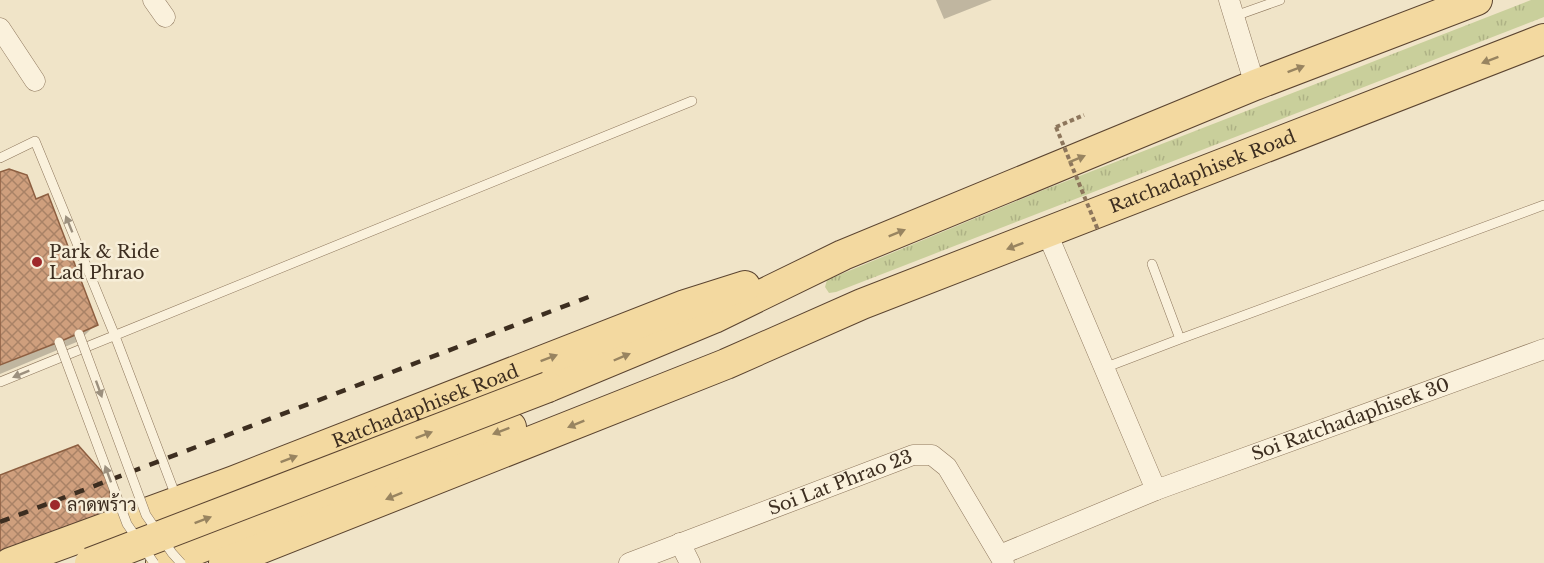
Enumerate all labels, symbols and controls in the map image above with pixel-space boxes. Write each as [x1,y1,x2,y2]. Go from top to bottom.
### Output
one-way arrow [1480,55,1498,65]
one-way arrow [1288,64,1306,74]
street label: Ratchadaphisek Road [1106,125,1299,218]
one-way arrow [1068,154,1086,163]
one-way arrow [64,214,74,232]
one-way arrow [888,228,906,238]
place label: Park & Ride Lad Phrao [49,241,159,284]
one-way arrow [1005,241,1023,251]
marker: Park & Ride Lad Phrao [30,255,44,269]
one-way arrow [613,352,631,362]
one-way arrow [540,353,558,363]
street label: Ratchadaphisek Road [329,360,522,453]
one-way arrow [12,369,30,379]
street label: Soi Ratchadaphisek 30 [1248,373,1452,465]
one-way arrow [95,380,104,398]
one-way arrow [567,419,585,429]
one-way arrow [492,427,510,436]
one-way arrow [416,429,434,439]
street label: Soi Lat Phrao 23 [765,445,915,520]
one-way arrow [280,454,298,464]
one-way arrow [103,465,113,483]
one-way arrow [385,491,403,501]
place label: ลาดพร้าว [67,493,136,516]
marker: ลาดพร้าว [48,498,62,512]
one-way arrow [194,514,212,524]

